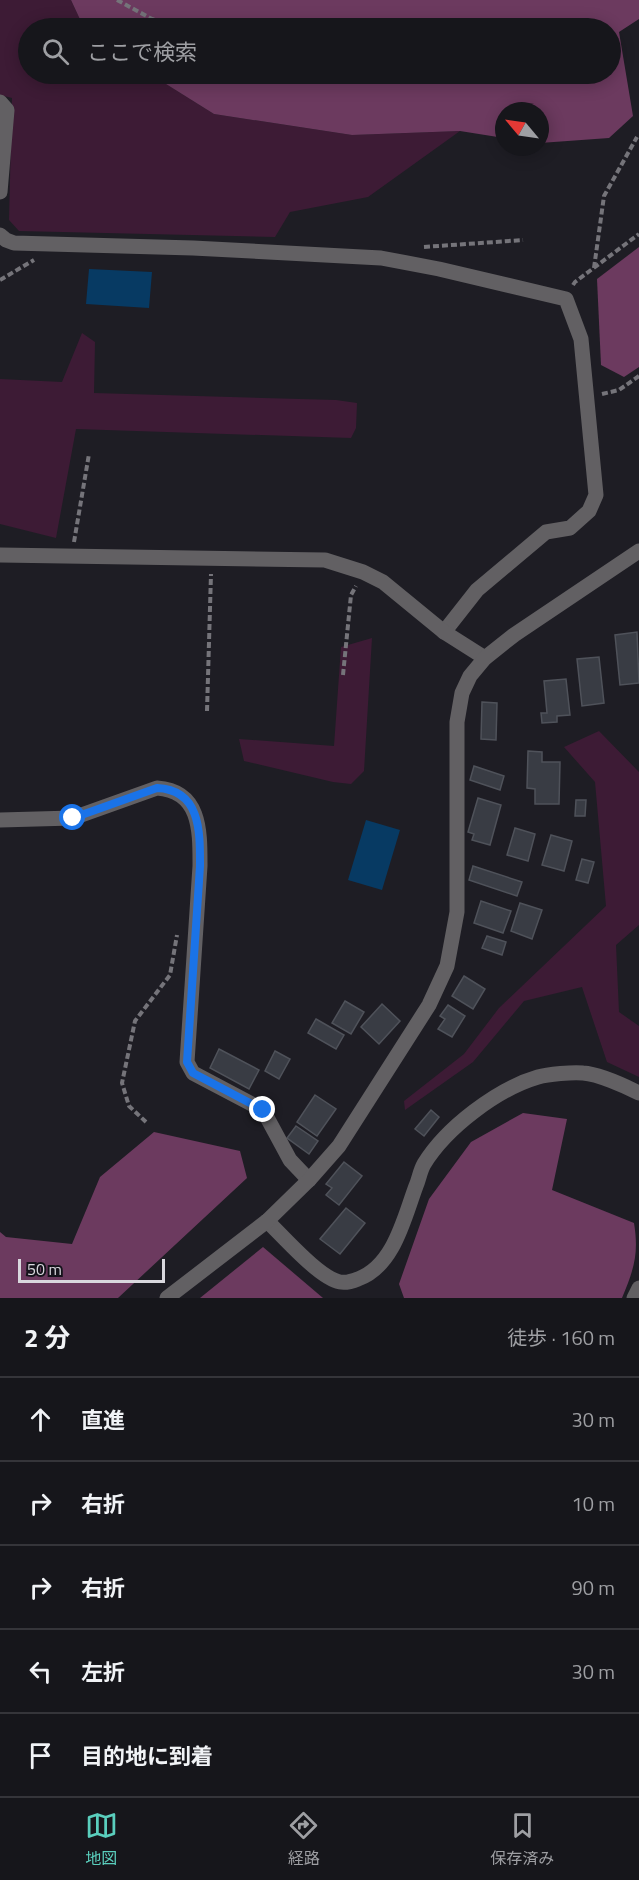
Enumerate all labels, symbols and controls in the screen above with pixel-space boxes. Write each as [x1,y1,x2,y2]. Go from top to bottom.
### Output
search box [18,18,621,84]
icon: search [39,35,72,68]
text: ここで検索 [87,35,197,69]
north arrow [495,102,549,156]
route start [59,804,85,830]
route end [249,1096,275,1122]
scale bar [18,1256,165,1284]
text: 50 m [27,1257,62,1281]
text: 2 分 [24,1318,70,1357]
text: 徒歩 · 160 m [507,1322,615,1353]
icon: ahead [24,1403,57,1436]
text: 直進 [81,1403,125,1437]
text: 30 m [571,1404,615,1435]
icon: right [24,1487,57,1520]
text: 右折 [81,1487,125,1521]
text: 10 m [571,1488,615,1519]
icon: right [24,1571,57,1604]
text: 右折 [81,1571,125,1605]
text: 90 m [571,1572,615,1603]
icon: left [24,1655,57,1688]
text: 左折 [81,1655,125,1689]
text: 30 m [571,1656,615,1687]
icon: arrive [24,1739,57,1772]
text: 目的地に到着 [81,1739,213,1773]
tab: 地図 [85,1809,118,1870]
tab: 経路 [287,1809,320,1870]
tab: 保存済み [490,1809,554,1870]

